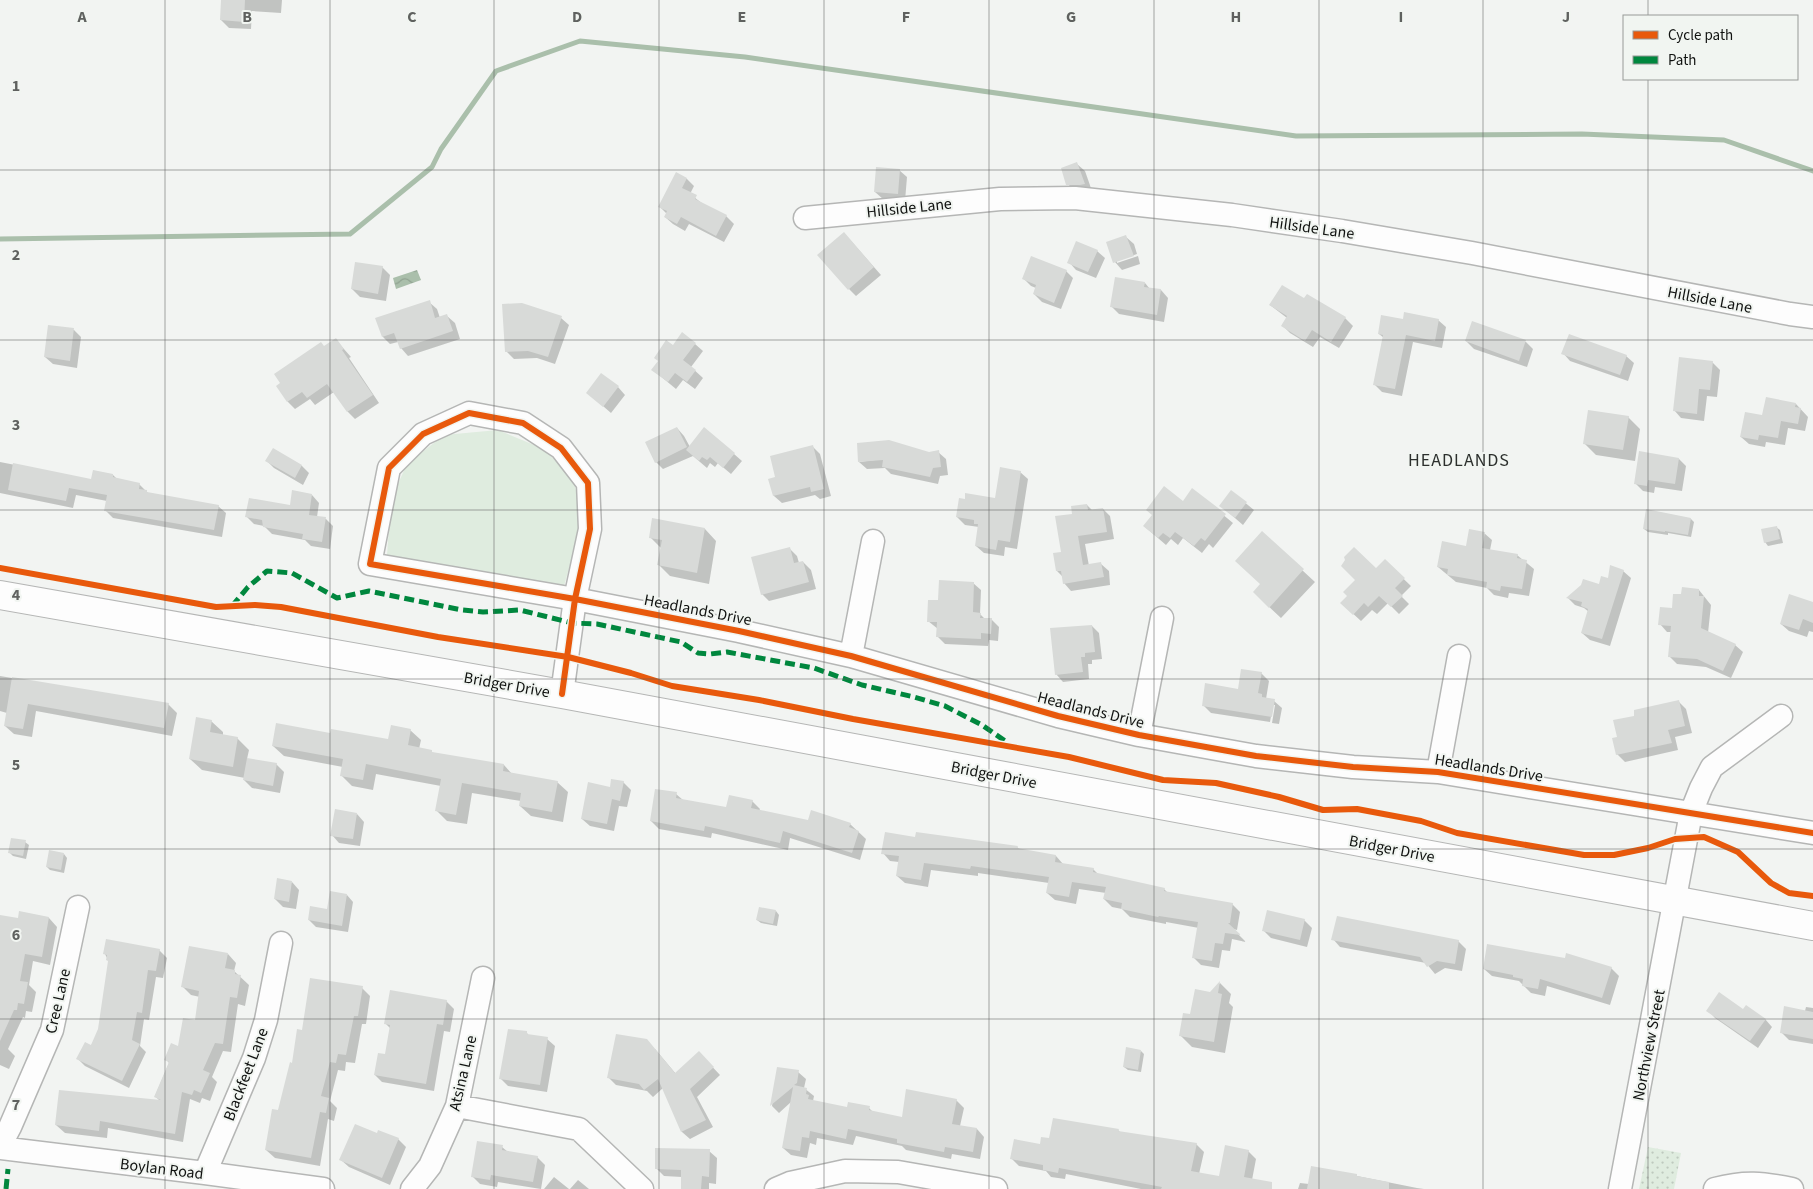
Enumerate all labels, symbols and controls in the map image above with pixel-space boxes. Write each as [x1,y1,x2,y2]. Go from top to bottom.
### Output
text: A [76,6,87,28]
text: B [242,6,252,28]
text: C [407,6,417,28]
text: D [572,6,582,28]
text: E [738,6,746,28]
text: F [902,6,910,28]
text: G [1066,6,1076,28]
text: H [1231,6,1241,28]
text: I [1399,6,1403,28]
text: J [1562,6,1570,28]
legend [1623,15,1798,80]
text: Cycle path [1668,25,1733,46]
text: Path [1668,50,1696,71]
text: 1 [12,75,20,97]
street label: Hillside Lane [865,193,953,223]
street label: Hillside Lane [1268,211,1356,245]
text: 2 [12,244,20,266]
street label: Hillside Lane [1666,281,1754,319]
text: 3 [12,414,20,436]
district label: HEADLANDS [1408,448,1510,473]
text: 4 [12,584,21,606]
street label: Headlands Drive [642,589,754,631]
street label: Bridger Drive [462,667,552,703]
street label: Headlands Drive [1035,686,1147,734]
street label: Headlands Drive [1433,749,1545,787]
text: 5 [12,754,20,776]
street label: Bridger Drive [949,756,1039,794]
street label: Bridger Drive [1347,830,1437,868]
text: 6 [12,924,20,946]
street label: Cree Lane [40,966,76,1036]
street label: Northview Street [1627,987,1671,1103]
street label: Blackfeet Lane [218,1025,274,1124]
street label: Atsina Lane [444,1033,482,1113]
text: 7 [12,1094,20,1116]
street label: Boylan Road [119,1153,205,1185]

